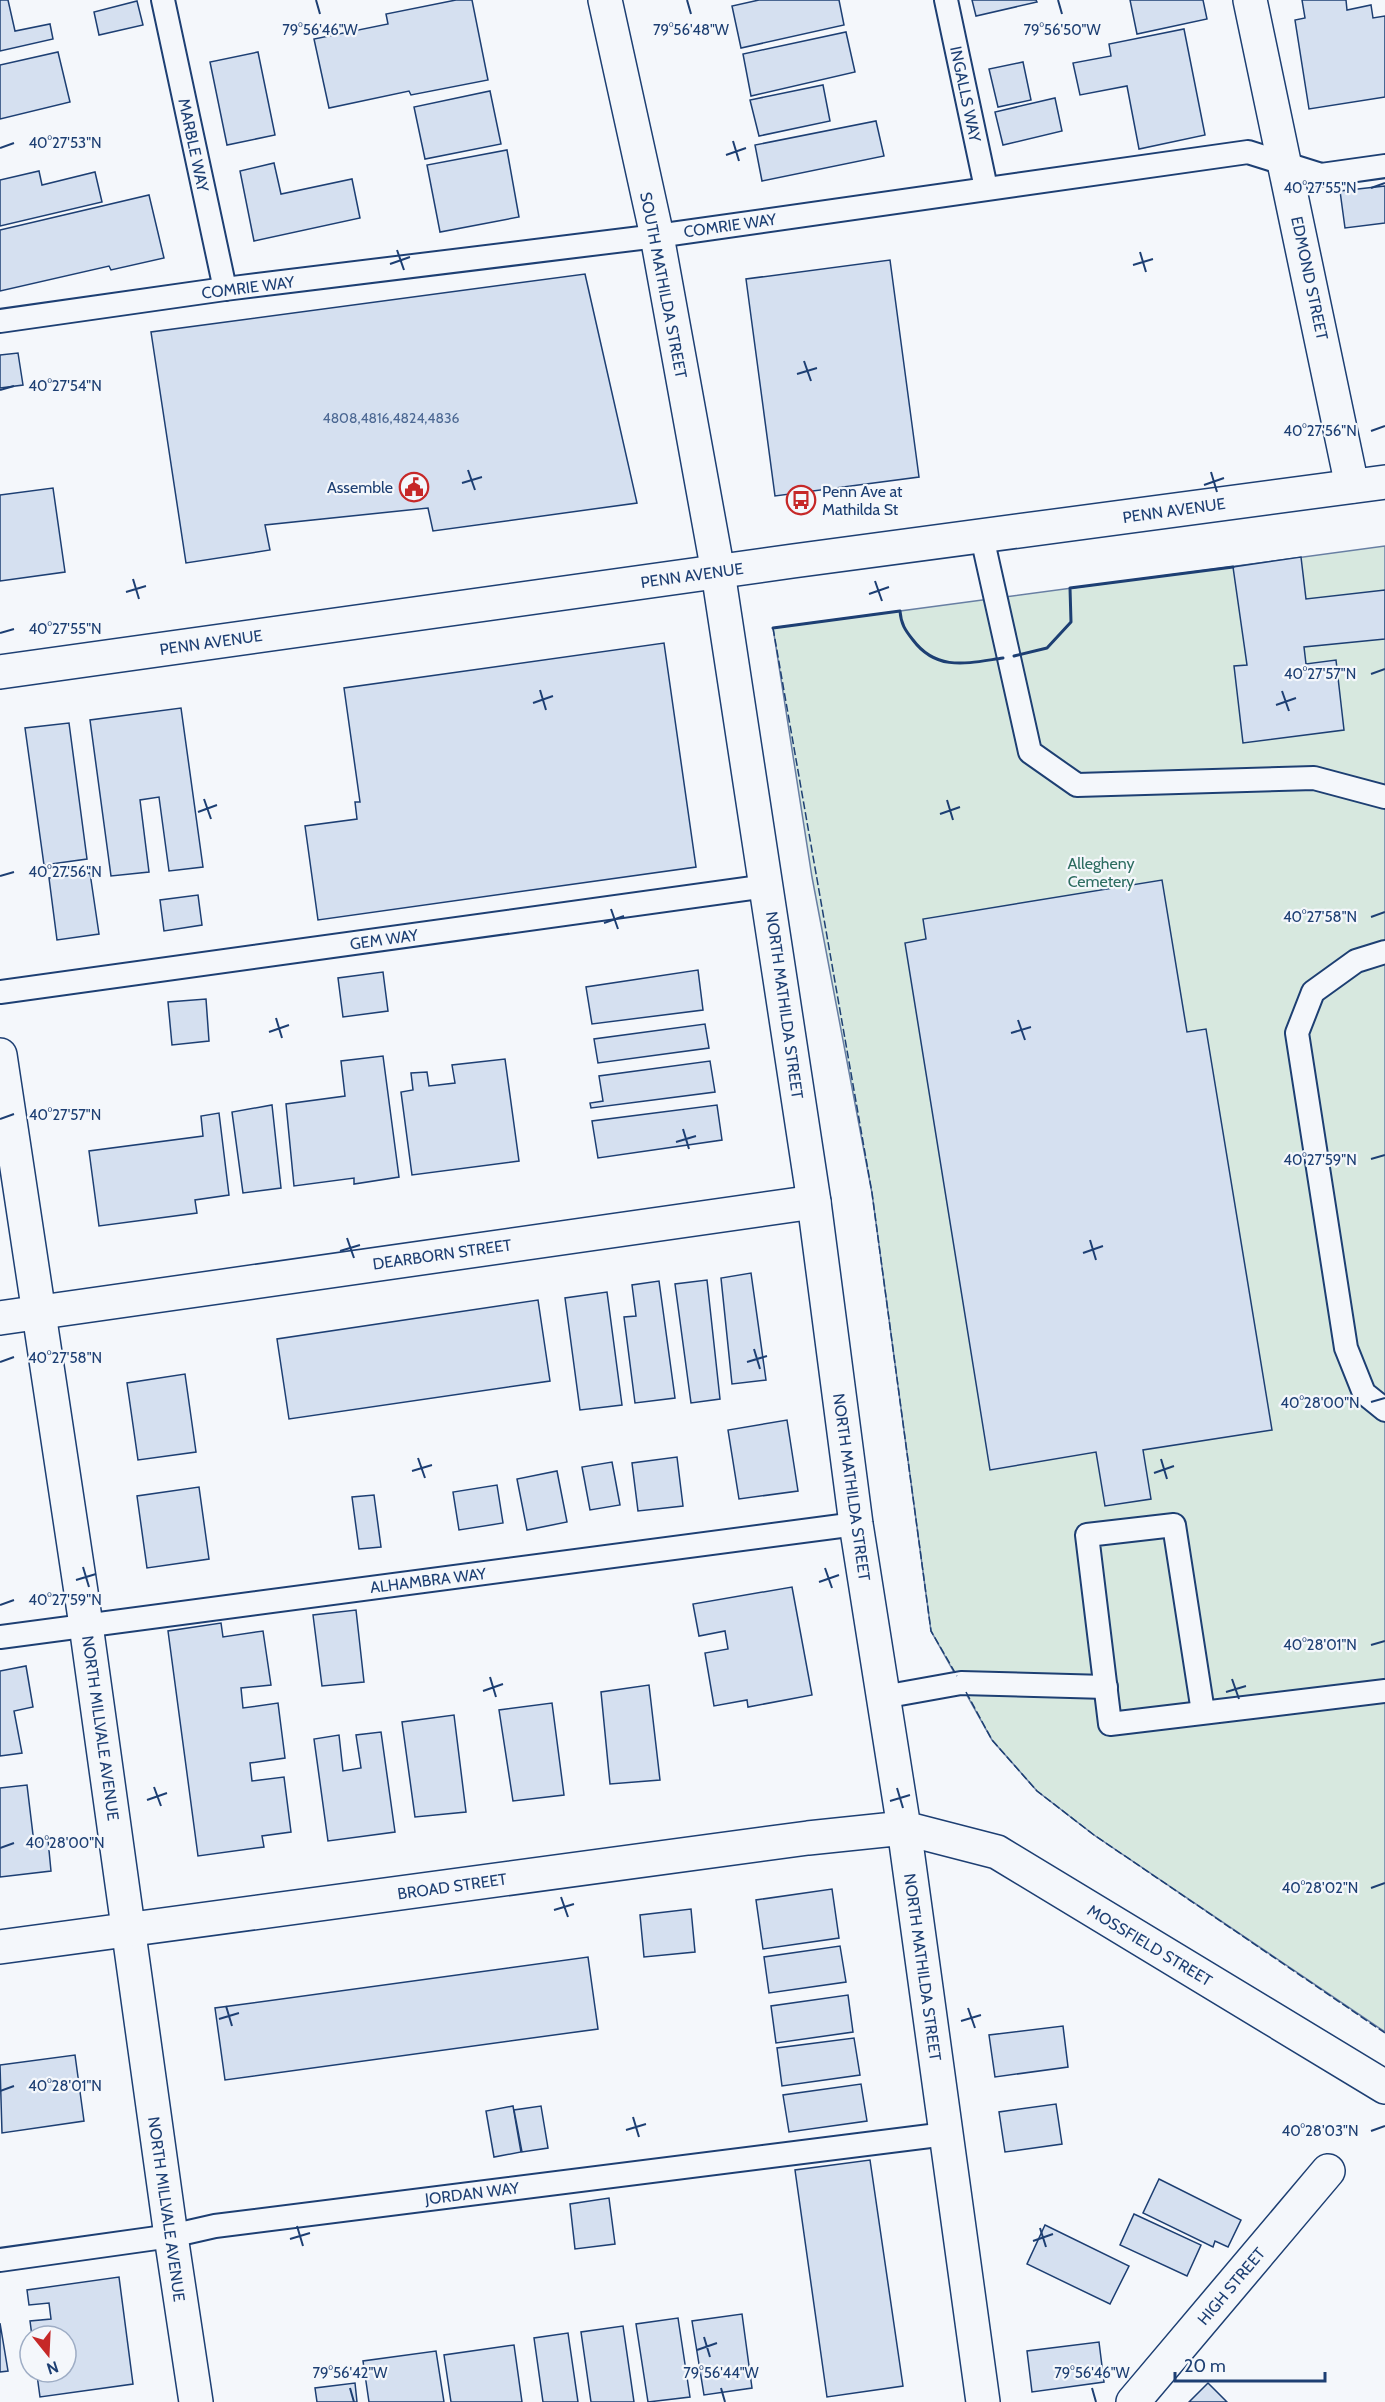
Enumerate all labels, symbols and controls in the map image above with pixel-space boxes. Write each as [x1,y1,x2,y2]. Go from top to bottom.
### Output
text: 79°56'46"W [282,21,359,39]
text: 79°56'48"W [653,21,730,39]
text: 79°56'50"W [1023,21,1101,39]
street label: INGALLS WAY [946,45,985,145]
street label: MARBLE WAY [174,97,213,194]
text: 40°27'53"N [28,134,102,152]
text: 40°27'55"N [1283,179,1357,197]
street label: SOUTH MATHILDA STREET [636,190,691,380]
street label: COMRIE WAY [682,209,779,241]
street label: EDMOND STREET [1287,215,1332,342]
street label: COMRIE WAY [201,272,296,303]
text: 40°27'54"N [28,377,102,395]
house number: 4808,4816,4824,4836 [323,409,459,427]
text: 40°27'56"N [1283,422,1357,440]
public building icon: Assemble [398,471,430,503]
place label: Assemble [327,478,393,497]
place label: Penn Ave at Mathilda St [822,482,903,519]
bus stop icon: Penn Ave at Mathilda St [785,484,817,516]
street label: PENN AVENUE [1121,494,1227,527]
street label: PENN AVENUE [639,559,745,592]
text: 40°27'55"N [28,620,102,638]
street label: PENN AVENUE [158,626,264,659]
text: 40°27'57"N [1284,665,1356,683]
park label: Allegheny Cemetery [1067,854,1135,891]
text: 40°27'56"N [28,863,102,881]
text: 40°27'58"N [1283,908,1357,926]
street label: NORTH MATHILDA STREET [762,910,807,1100]
street label: GEM WAY [349,925,420,954]
text: 40°27'57"N [29,1106,101,1124]
text: 40°27'59"N [1283,1151,1357,1169]
street label: DEARBORN STREET [371,1235,513,1274]
text: 40°27'58"N [28,1349,102,1367]
street label: NORTH MATHILDA STREET [829,1392,874,1582]
text: 40°28'00"N [1280,1394,1360,1412]
street label: ALHAMBRA WAY [369,1564,488,1597]
text: 40°27'59"N [28,1591,102,1609]
street label: NORTH MILLVALE AVENUE [78,1634,123,1822]
text: 40°28'01"N [1283,1636,1357,1654]
text: 40°28'00"N [25,1834,105,1852]
street label: BROAD STREET [396,1869,508,1904]
street label: NORTH MATHILDA STREET [900,1872,945,2062]
text: 40°28'02"N [1282,1879,1358,1897]
street label: MOSSFIELD STREET [1084,1901,1216,1990]
text: 40°28'01"N [28,2077,102,2095]
street label: NORTH MILLVALE AVENUE [144,2115,189,2303]
text: 40°28'03"N [1281,2122,1359,2140]
street label: JORDAN WAY [423,2178,521,2209]
street label: HIGH STREET [1194,2244,1269,2329]
north arrow [18,2324,78,2384]
scale bar [1175,2345,1325,2383]
text: 20 m [1184,2355,1226,2377]
text: N [44,2357,61,2379]
text: 79°56'42"W [313,2364,388,2382]
text: 79°56'44"W [683,2364,760,2382]
text: 79°56'46"W [1054,2364,1131,2382]

